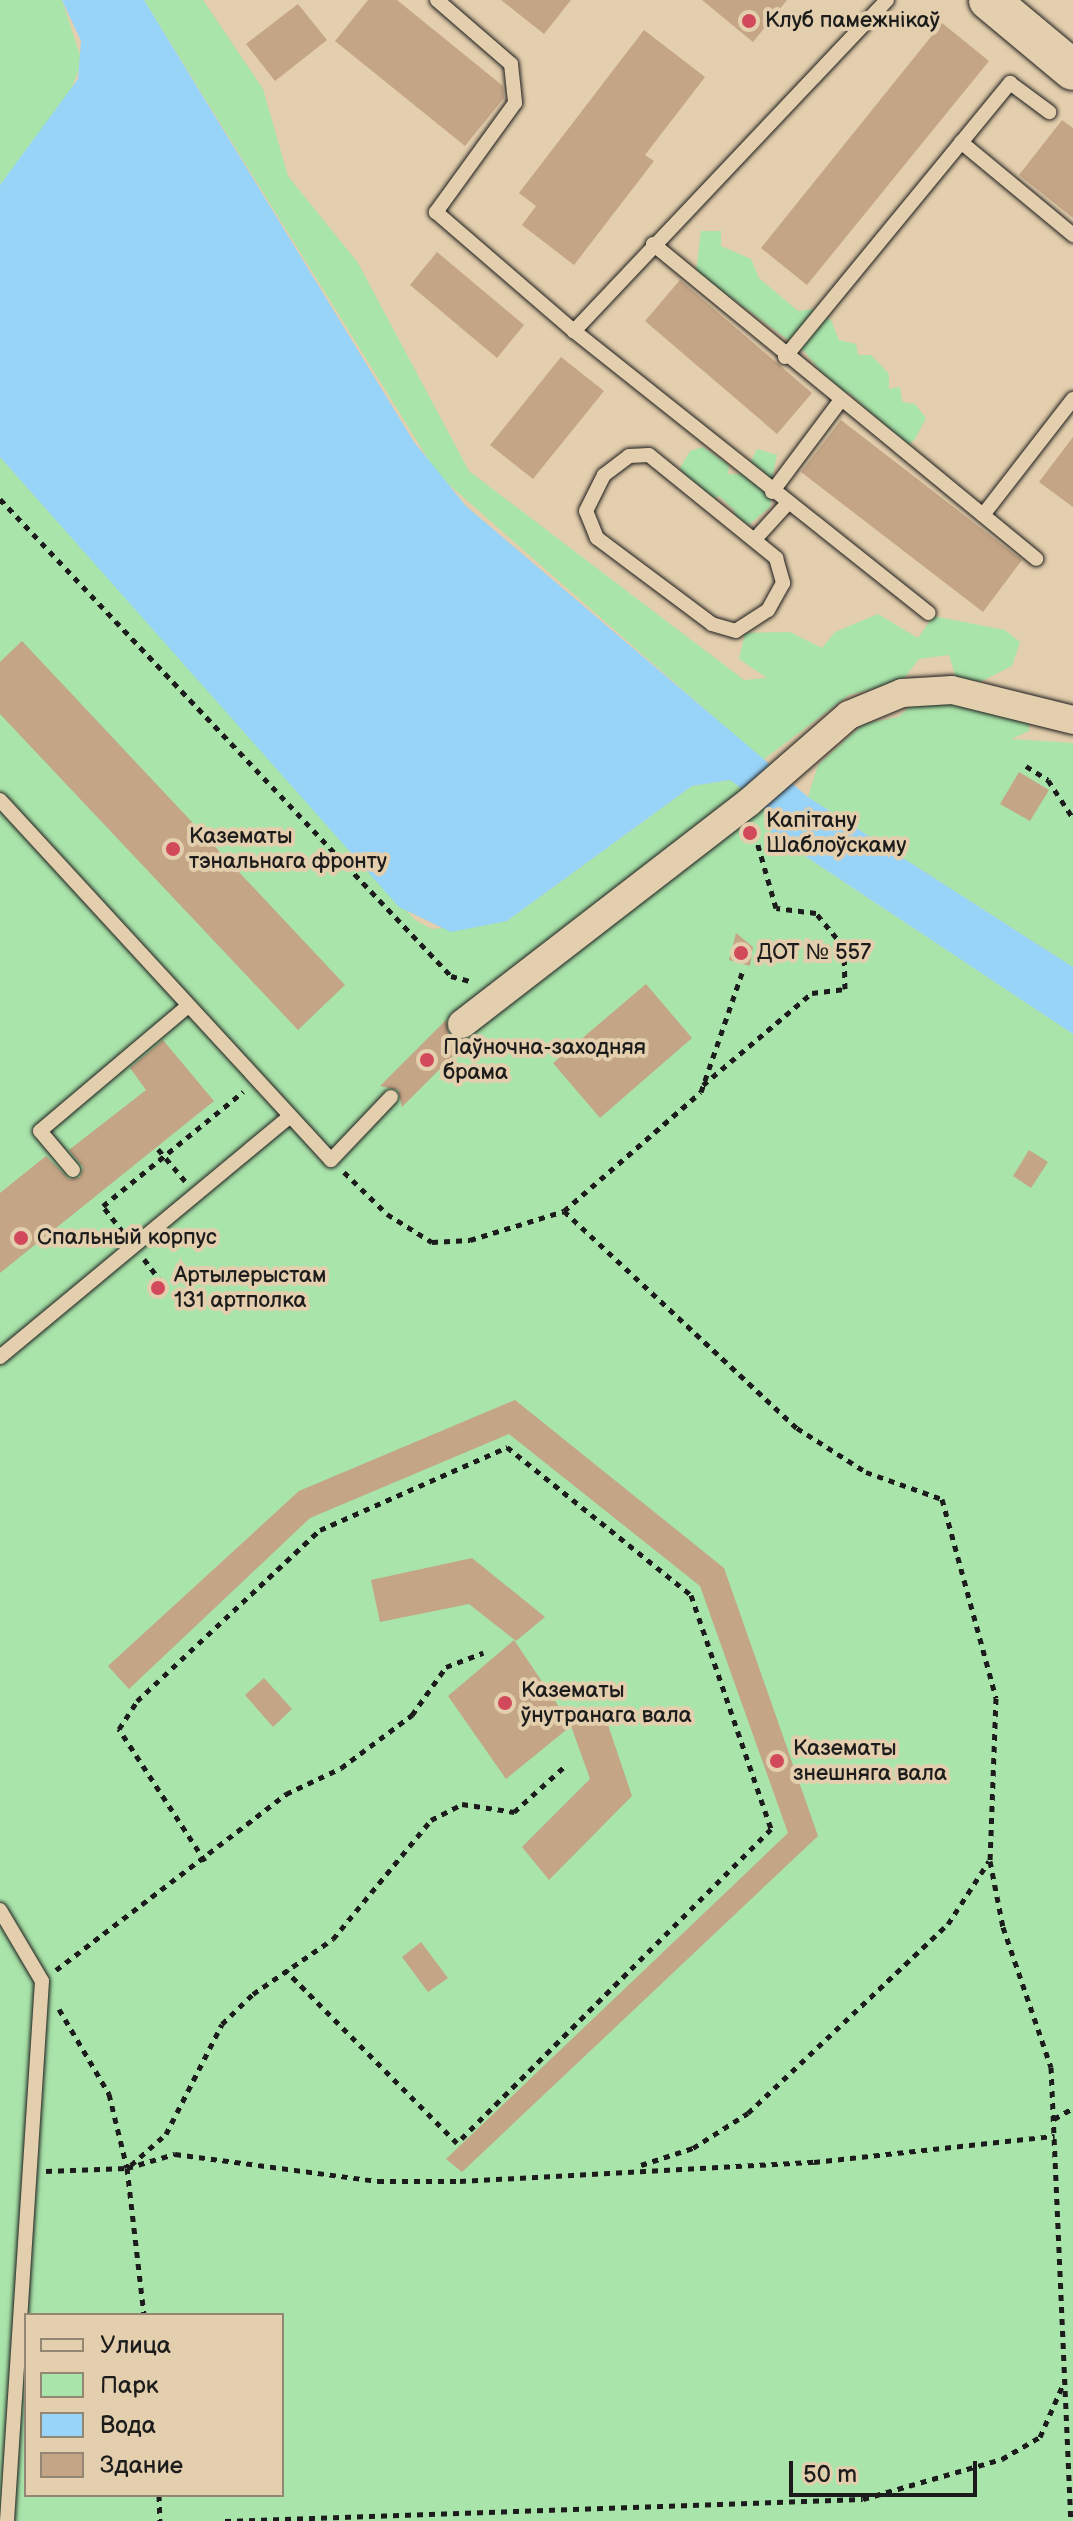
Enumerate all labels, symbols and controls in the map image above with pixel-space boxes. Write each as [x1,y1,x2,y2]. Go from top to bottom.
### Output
place label: Клуб памежнікаў [765,8,940,34]
marker: Клуб памежнікаў [740,12,758,30]
place label: Капітану Шаблоўскаму [766,807,906,858]
place label: Казематы тэнальнага фронту [189,823,387,874]
marker: Капітану Шаблоўскаму [741,824,759,842]
marker: Казематы тэнальнага фронту [164,840,182,858]
place label: ДОТ № 557 [757,940,871,966]
marker: ДОТ № 557 [732,944,750,962]
place label: Паўночна-заходняя брама [443,1034,646,1086]
marker: Паўночна-заходняя брама [418,1051,436,1069]
place label: Спальный корпус [37,1225,217,1251]
marker: Спальный корпус [12,1229,30,1247]
place label: Артылерыстам 131 артполка [174,1262,326,1314]
marker: Артылерыстам 131 артполка [149,1279,167,1297]
place label: Казематы ўнутранага вала [521,1677,692,1728]
marker: Казематы ўнутранага вала [496,1694,514,1712]
place label: Казематы знешняга вала [793,1735,947,1786]
marker: Казематы знешняга вала [768,1752,786,1770]
legend [24,2313,284,2497]
text: Улица [100,2331,171,2360]
text: Парк [100,2371,158,2400]
text: Вода [100,2411,156,2440]
scale bar [793,2445,981,2495]
text: Здание [100,2451,183,2480]
text: 50 m [803,2460,857,2489]

